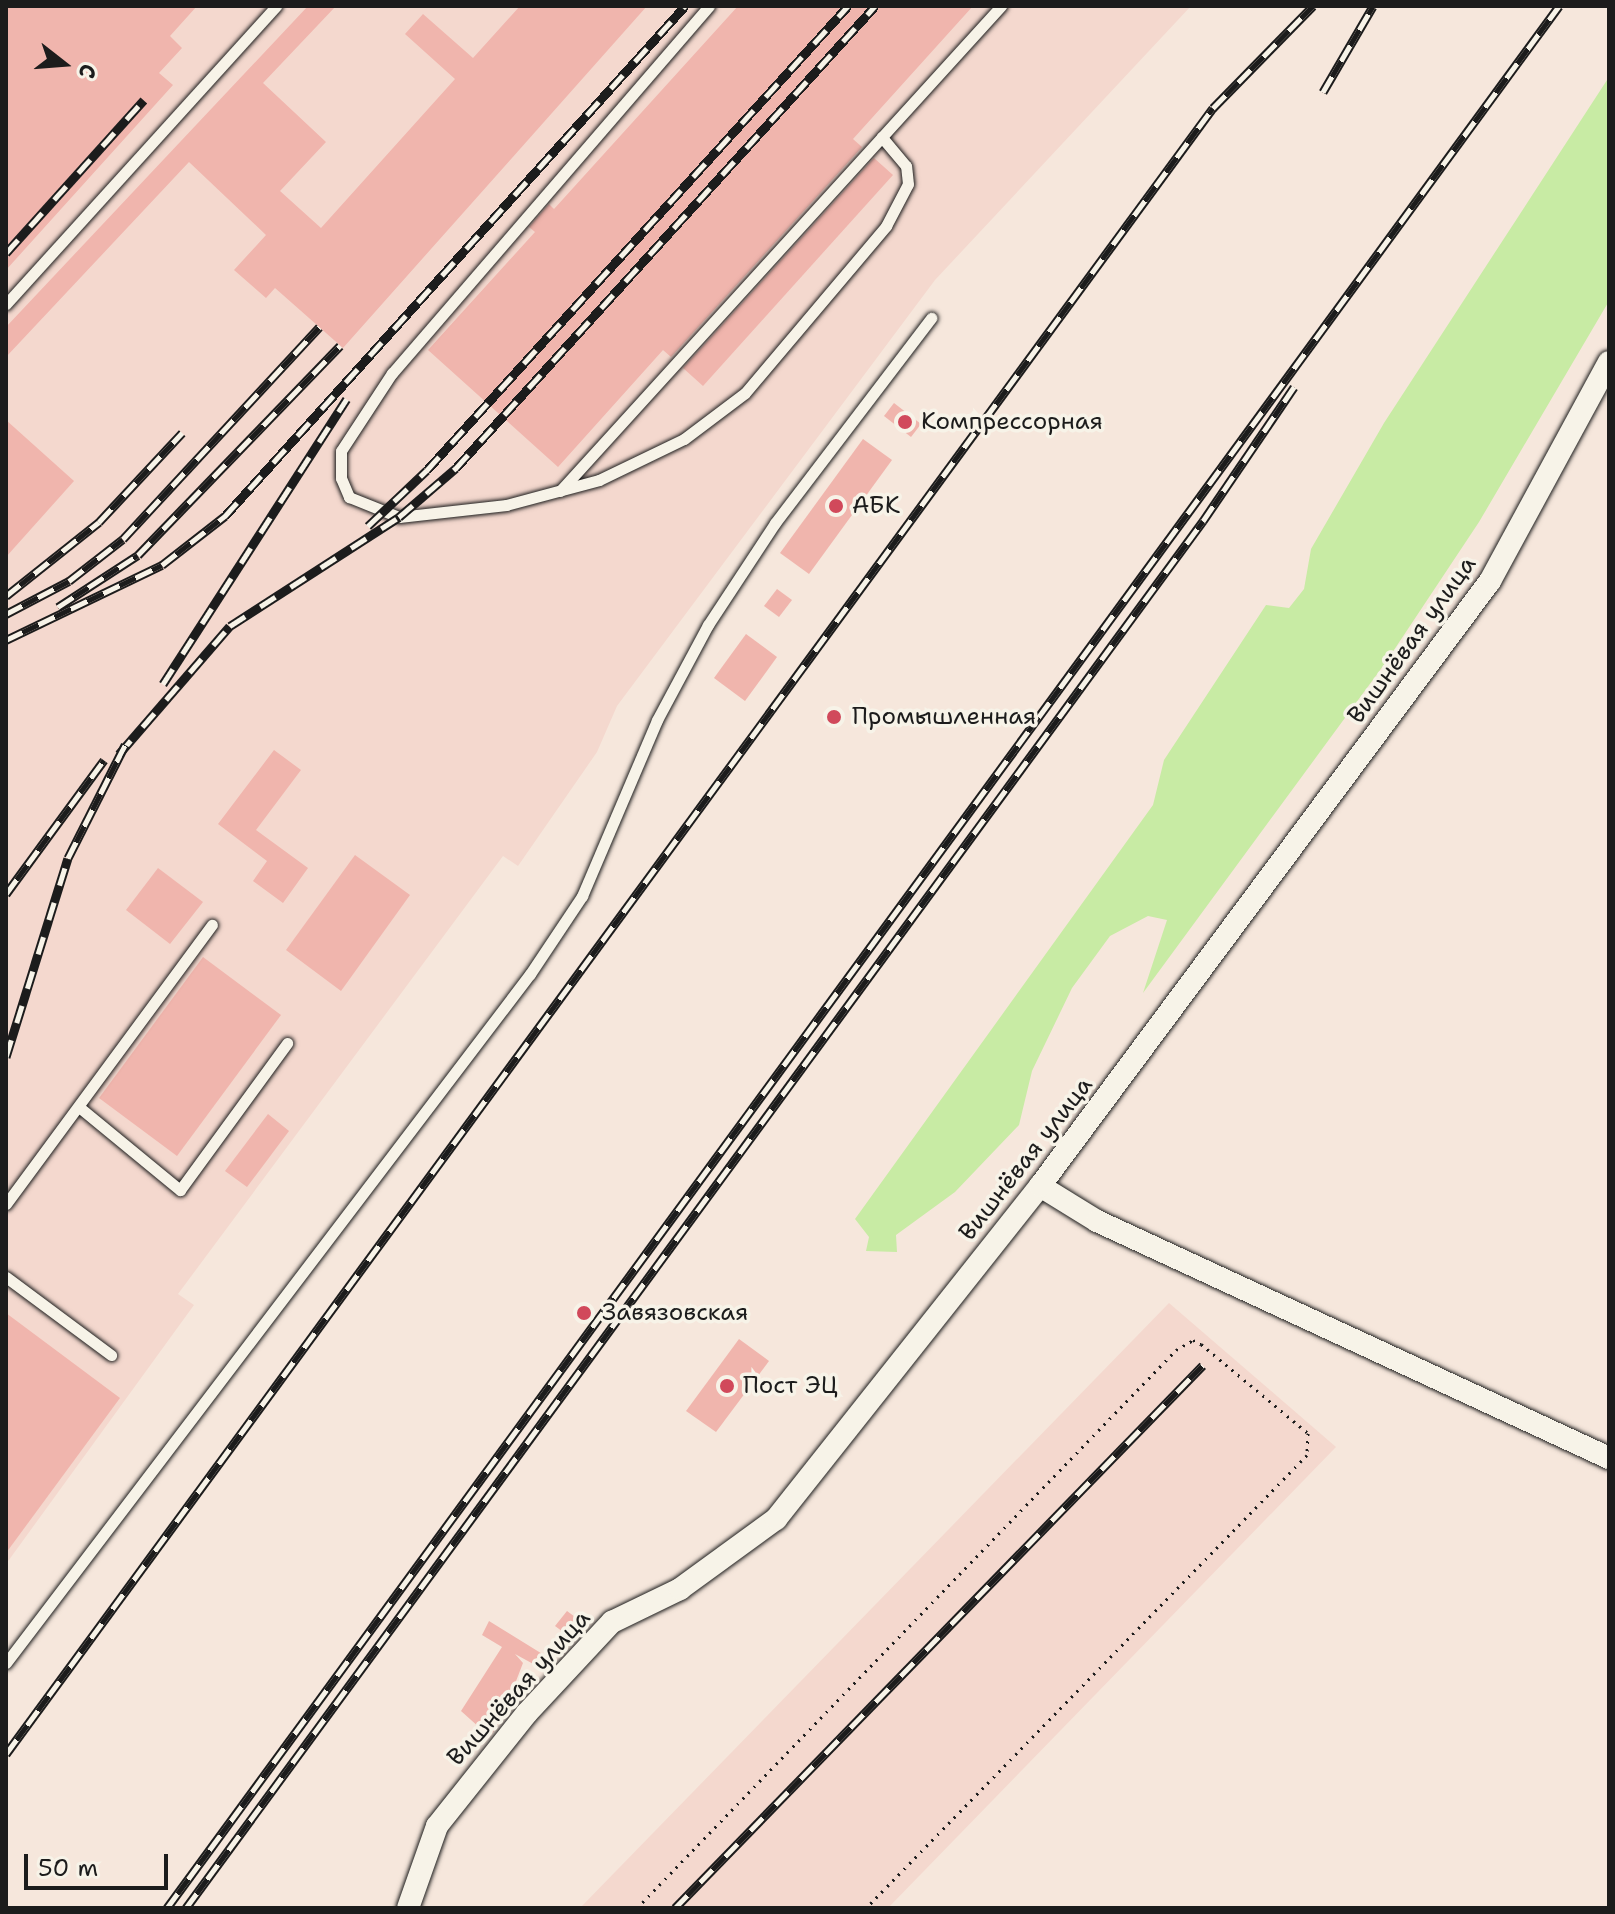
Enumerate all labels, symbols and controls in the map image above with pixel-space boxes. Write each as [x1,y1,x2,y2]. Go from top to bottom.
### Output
north arrow [24,24,104,104]
text: С [72,60,103,82]
place label: Компрессорная [921,408,1103,436]
marker: Компрессорная [896,413,914,431]
place label: АБК [852,492,900,520]
marker: АБК [827,497,845,515]
street label: Вишнёвая улица [1342,551,1482,729]
place label: Промышленная [852,703,1036,731]
marker: Промышленная [823,706,845,728]
street label: Вишнёвая улица [953,1072,1099,1246]
place label: Завязовская [602,1299,748,1327]
marker: Завязовская [573,1302,595,1324]
place label: Пост ЭЦ [743,1372,838,1400]
marker: Пост ЭЦ [718,1377,736,1395]
street label: Вишнёвая улица [442,1604,596,1772]
scale bar [28,1838,172,1888]
text: 50 m [38,1852,98,1884]

